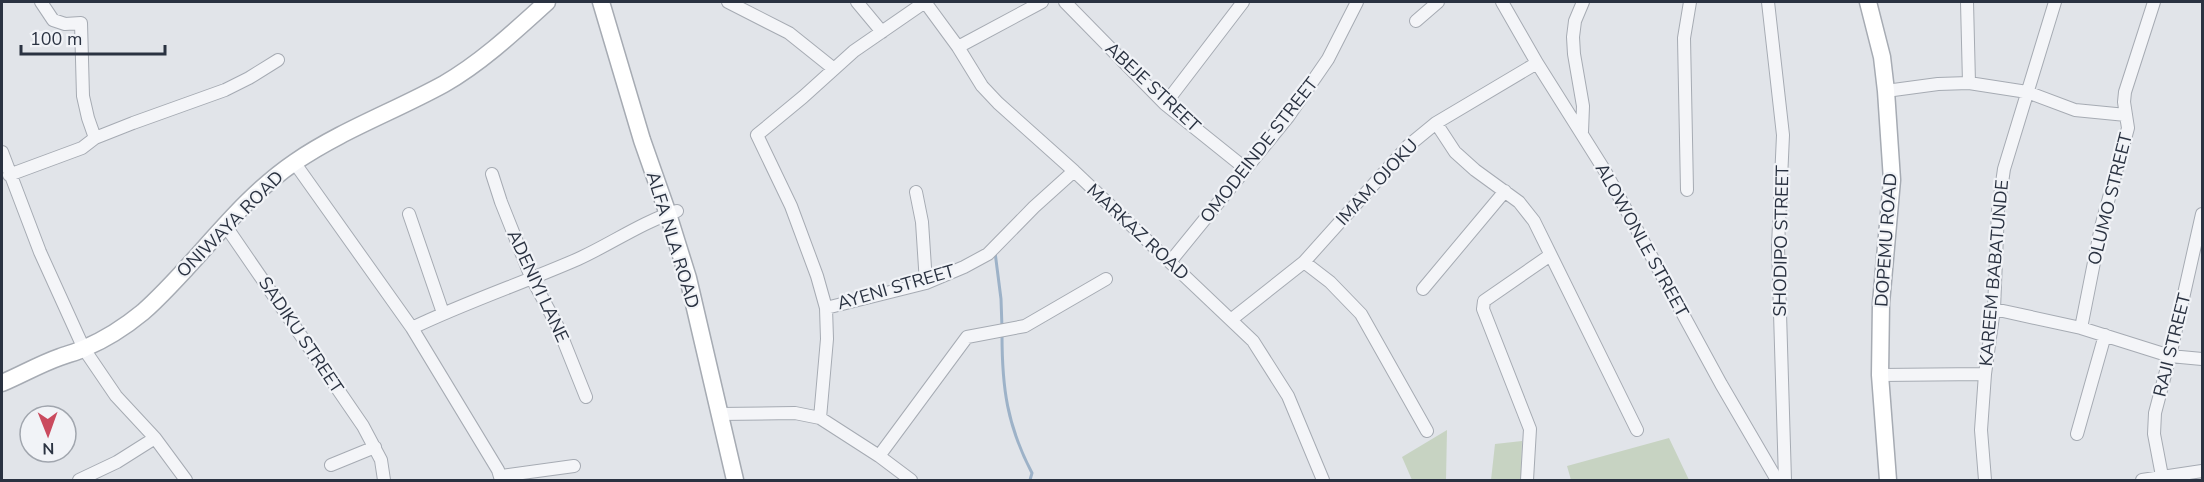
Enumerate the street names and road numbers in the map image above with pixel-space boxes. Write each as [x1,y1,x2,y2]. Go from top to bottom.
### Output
street label: ABEJE STREET [1100,37,1206,138]
street label: OMODEINDE STREET [1195,72,1324,228]
street label: OLUMO STREET [2082,130,2138,268]
street label: IMAM OJOKU [1331,134,1423,230]
street label: ALOWONLE STREET [1590,159,1694,321]
street label: ONIWAYA ROAD [171,165,289,283]
street label: SHODIPO STREET [1768,165,1794,317]
street label: ALFA NLA ROAD [641,169,705,311]
street label: DOPEMU ROAD [1869,172,1903,308]
street label: MARKAZ ROAD [1082,178,1194,286]
street label: KAREEM BABATUNDE [1974,179,2014,367]
street label: ADENIYI LANE [501,226,575,346]
street label: AYENI STREET [834,259,958,315]
street label: SADIKU STREET [253,272,349,398]
street label: RAJI STREET [2148,291,2196,399]

